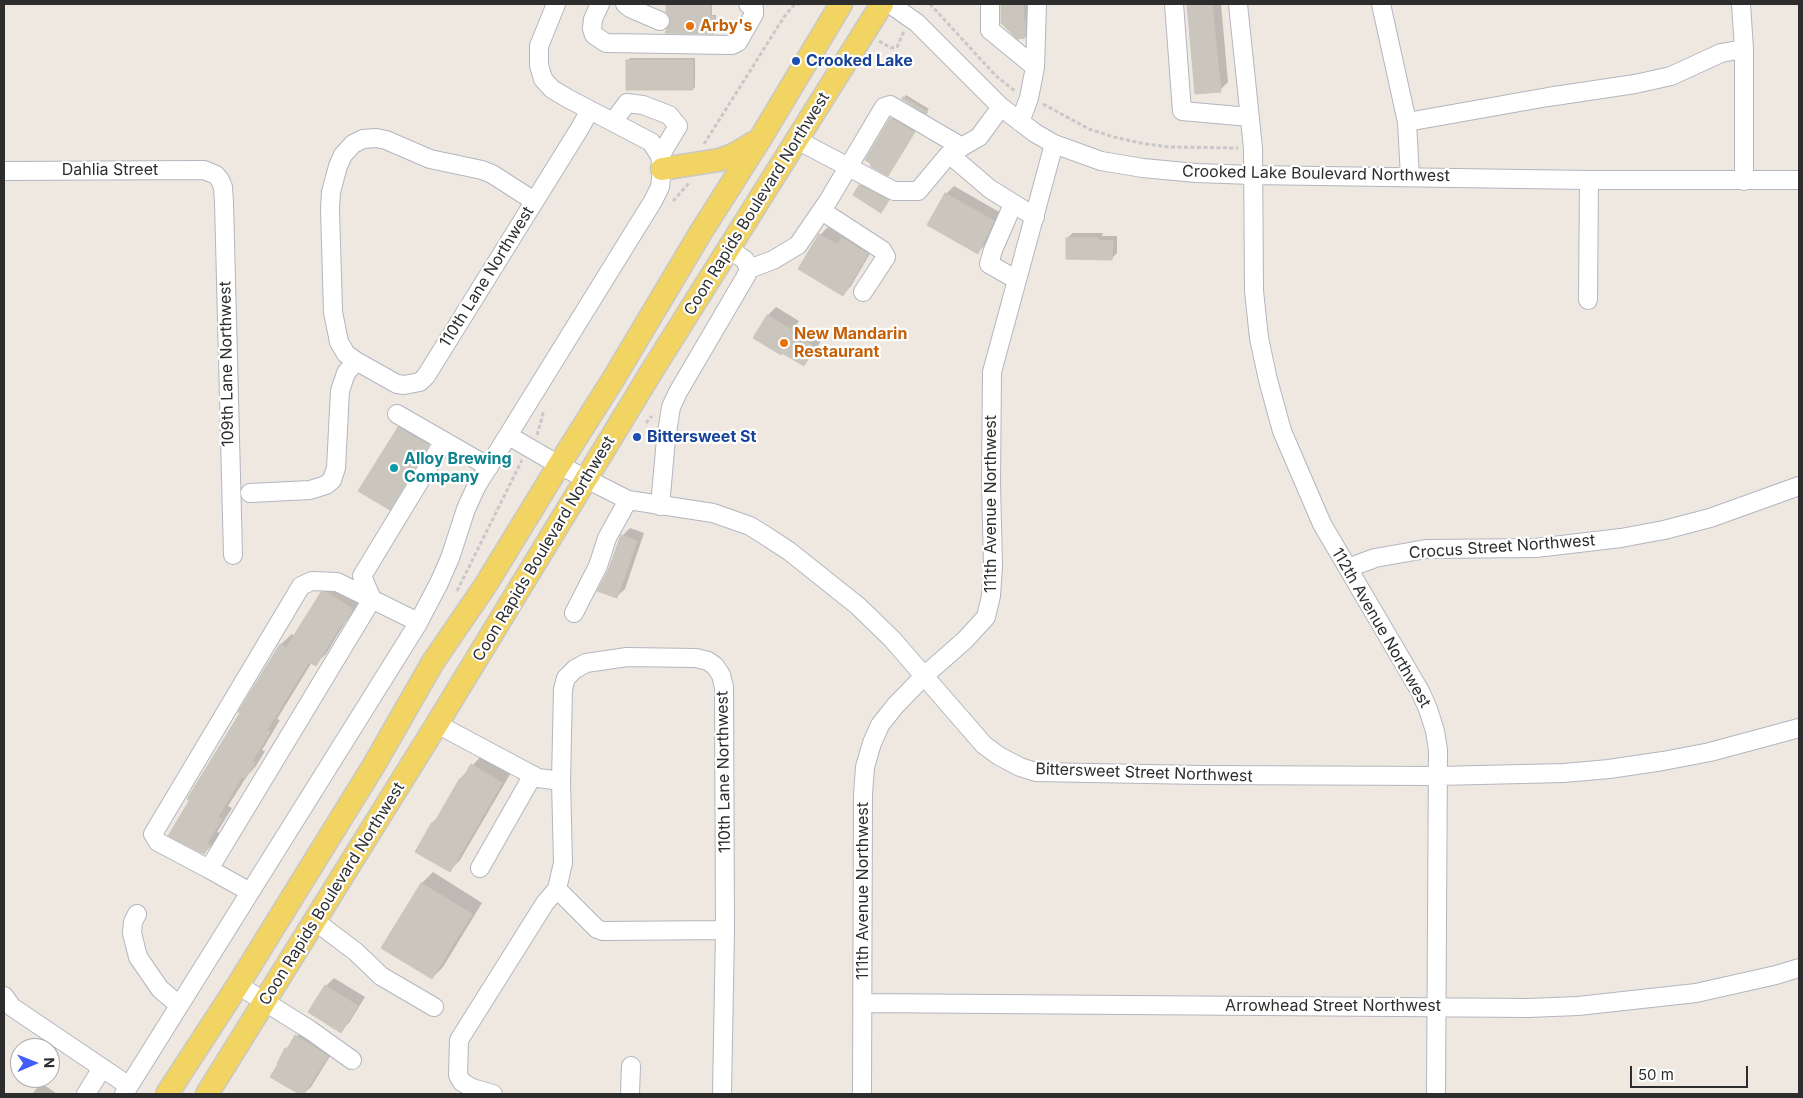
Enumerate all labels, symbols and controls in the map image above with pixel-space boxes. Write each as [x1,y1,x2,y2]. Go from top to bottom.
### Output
place label: Arby's [700,16,752,36]
marker: Arby's [684,20,696,32]
place label: Crooked Lake [806,51,913,71]
marker: Crooked Lake [790,55,802,67]
street label: Coon Rapids Boulevard Northwest [680,89,834,319]
street label: Dahlia Street [62,160,158,180]
street label: Crooked Lake Boulevard Northwest [1182,162,1450,186]
street label: 110th Lane Northwest [436,203,538,351]
street label: 109th Lane Northwest [216,281,238,447]
place label: New Mandarin Restaurant [794,324,907,362]
marker: New Mandarin Restaurant [778,337,790,349]
street label: 111th Avenue Northwest [981,415,1001,593]
place label: Bittersweet St [647,427,756,447]
marker: Bittersweet St [631,431,643,443]
street label: Coon Rapids Boulevard Northwest [469,433,619,665]
place label: Alloy Brewing Company [404,449,512,487]
marker: Alloy Brewing Company [388,462,400,474]
street label: Crocus Street Northwest [1408,531,1596,563]
street label: 112th Avenue Northwest [1327,545,1435,711]
street label: 110th Lane Northwest [713,691,735,853]
street label: Bittersweet Street Northwest [1035,760,1253,786]
street label: Coon Rapids Boulevard Northwest [255,779,409,1009]
street label: 111th Avenue Northwest [853,802,873,980]
street label: Arrowhead Street Northwest [1225,996,1441,1016]
north arrow [10,1038,60,1088]
scale bar [1633,1056,1750,1088]
text: N [41,1057,58,1068]
text: 50 m [1638,1065,1674,1084]

